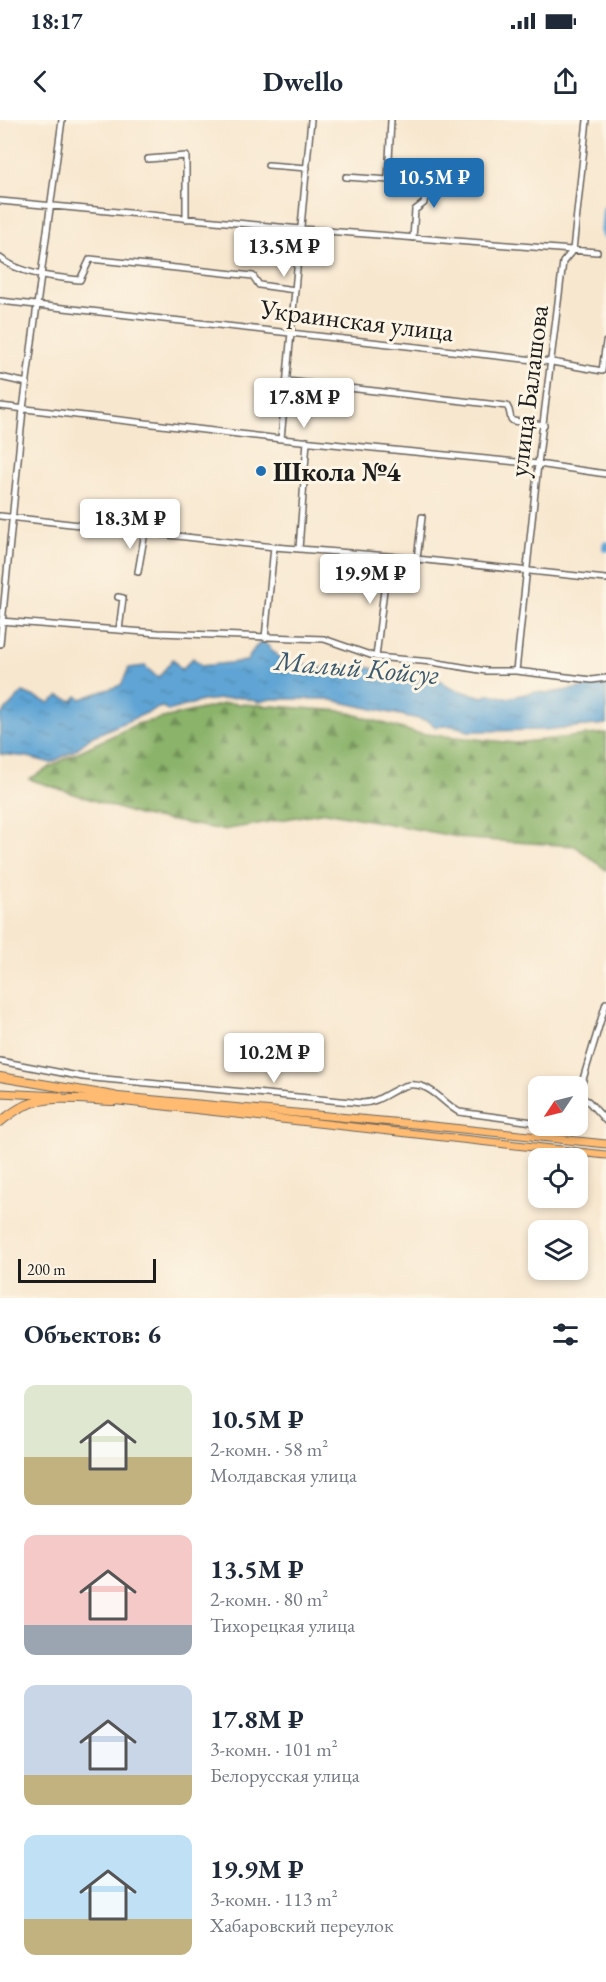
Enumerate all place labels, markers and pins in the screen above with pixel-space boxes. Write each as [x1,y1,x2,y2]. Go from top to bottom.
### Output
pin: 10.5M ₽ [379,158,489,209]
pin: 13.5M ₽ [229,227,339,278]
pin: 17.8M ₽ [249,378,359,429]
place label: Школа №4 [273,454,401,489]
marker: Школа №4 [254,464,268,478]
pin: 18.3M ₽ [75,499,185,550]
pin: 19.9M ₽ [315,554,425,605]
pin: 10.2M ₽ [219,1033,329,1084]

